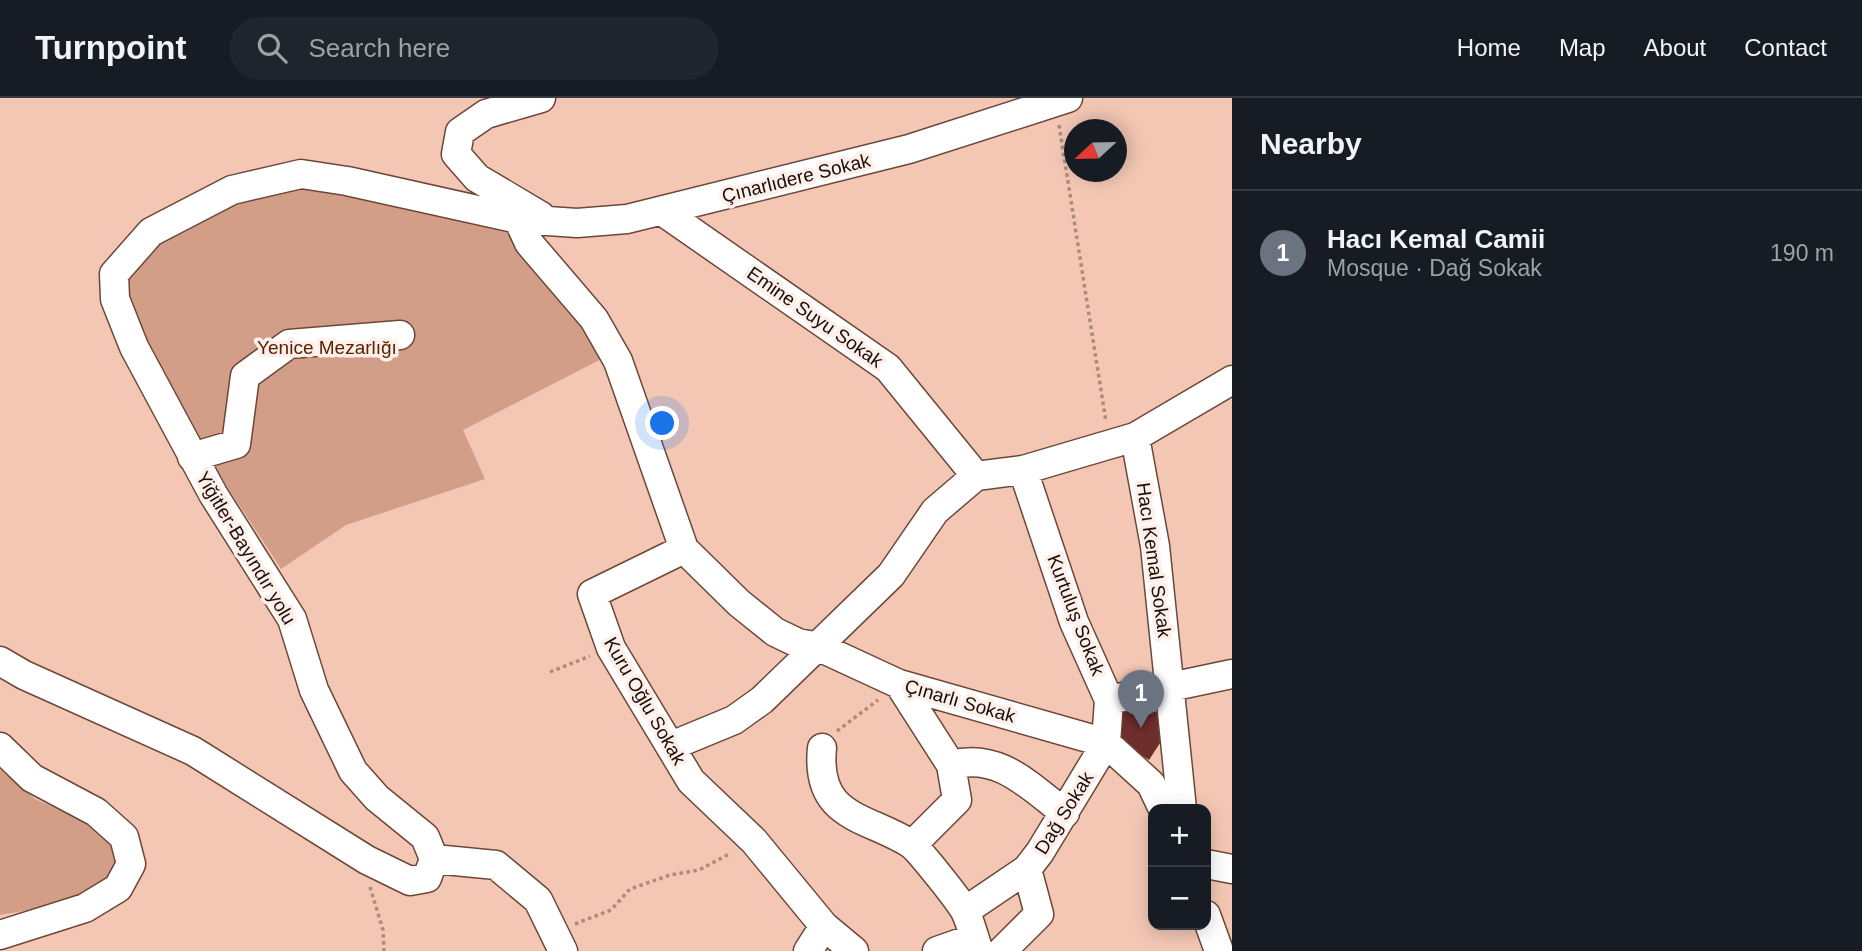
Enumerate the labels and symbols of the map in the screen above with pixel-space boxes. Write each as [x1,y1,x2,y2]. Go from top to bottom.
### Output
north arrow [1064,119,1127,182]
street label: Çınarlıdere Sokak [720,149,873,207]
street label: Emine Suyu Sokak [743,262,887,372]
park label: Yenice Mezarlığı [257,337,397,358]
your location [645,406,679,440]
street label: Yiğitler-Bayındır yolu [192,468,300,628]
street label: Hacı Kemal Sokak [1133,481,1175,639]
street label: Kurtuluş Sokak [1043,552,1109,679]
street label: Kuru Oğlu Sokak [600,634,690,769]
pin: 1 [1118,670,1164,728]
street label: Çınarlı Sokak [902,675,1018,727]
street label: Dağ Sokak [1030,768,1098,858]

